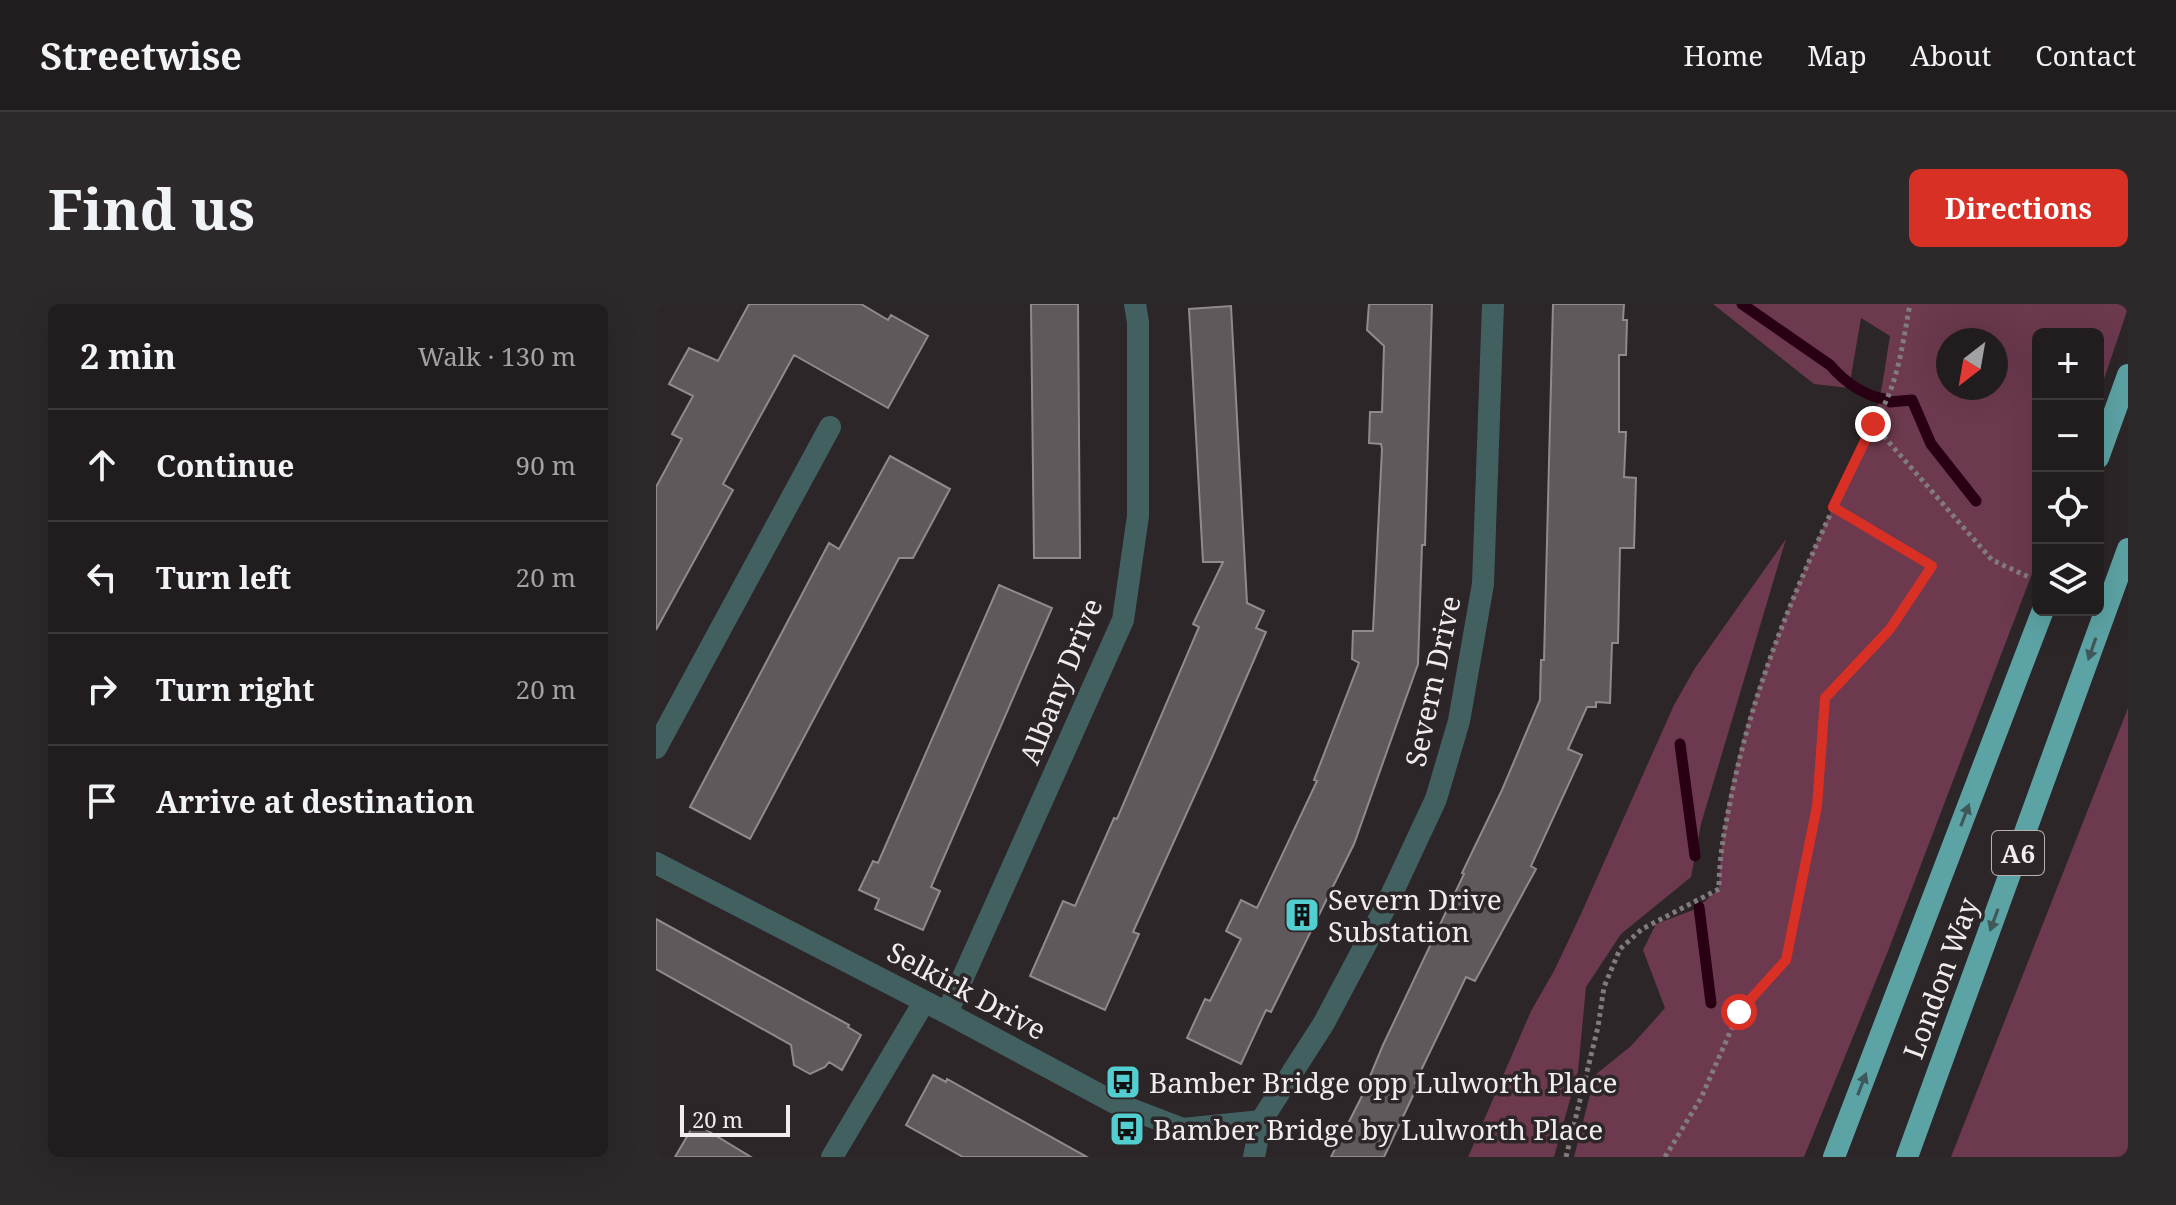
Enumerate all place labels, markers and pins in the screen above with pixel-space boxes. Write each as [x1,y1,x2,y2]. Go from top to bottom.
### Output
place label: Severn Drive Substation [1328,880,1502,950]
building icon: Severn Drive Substation [1283,896,1321,934]
bus stop icon: Bamber Bridge opp Lulworth Place [1104,1063,1142,1101]
place label: Bamber Bridge opp Lulworth Place [1149,1063,1617,1101]
bus stop icon: Bamber Bridge by Lulworth Place [1108,1110,1146,1148]
place label: Bamber Bridge by Lulworth Place [1153,1110,1603,1148]

